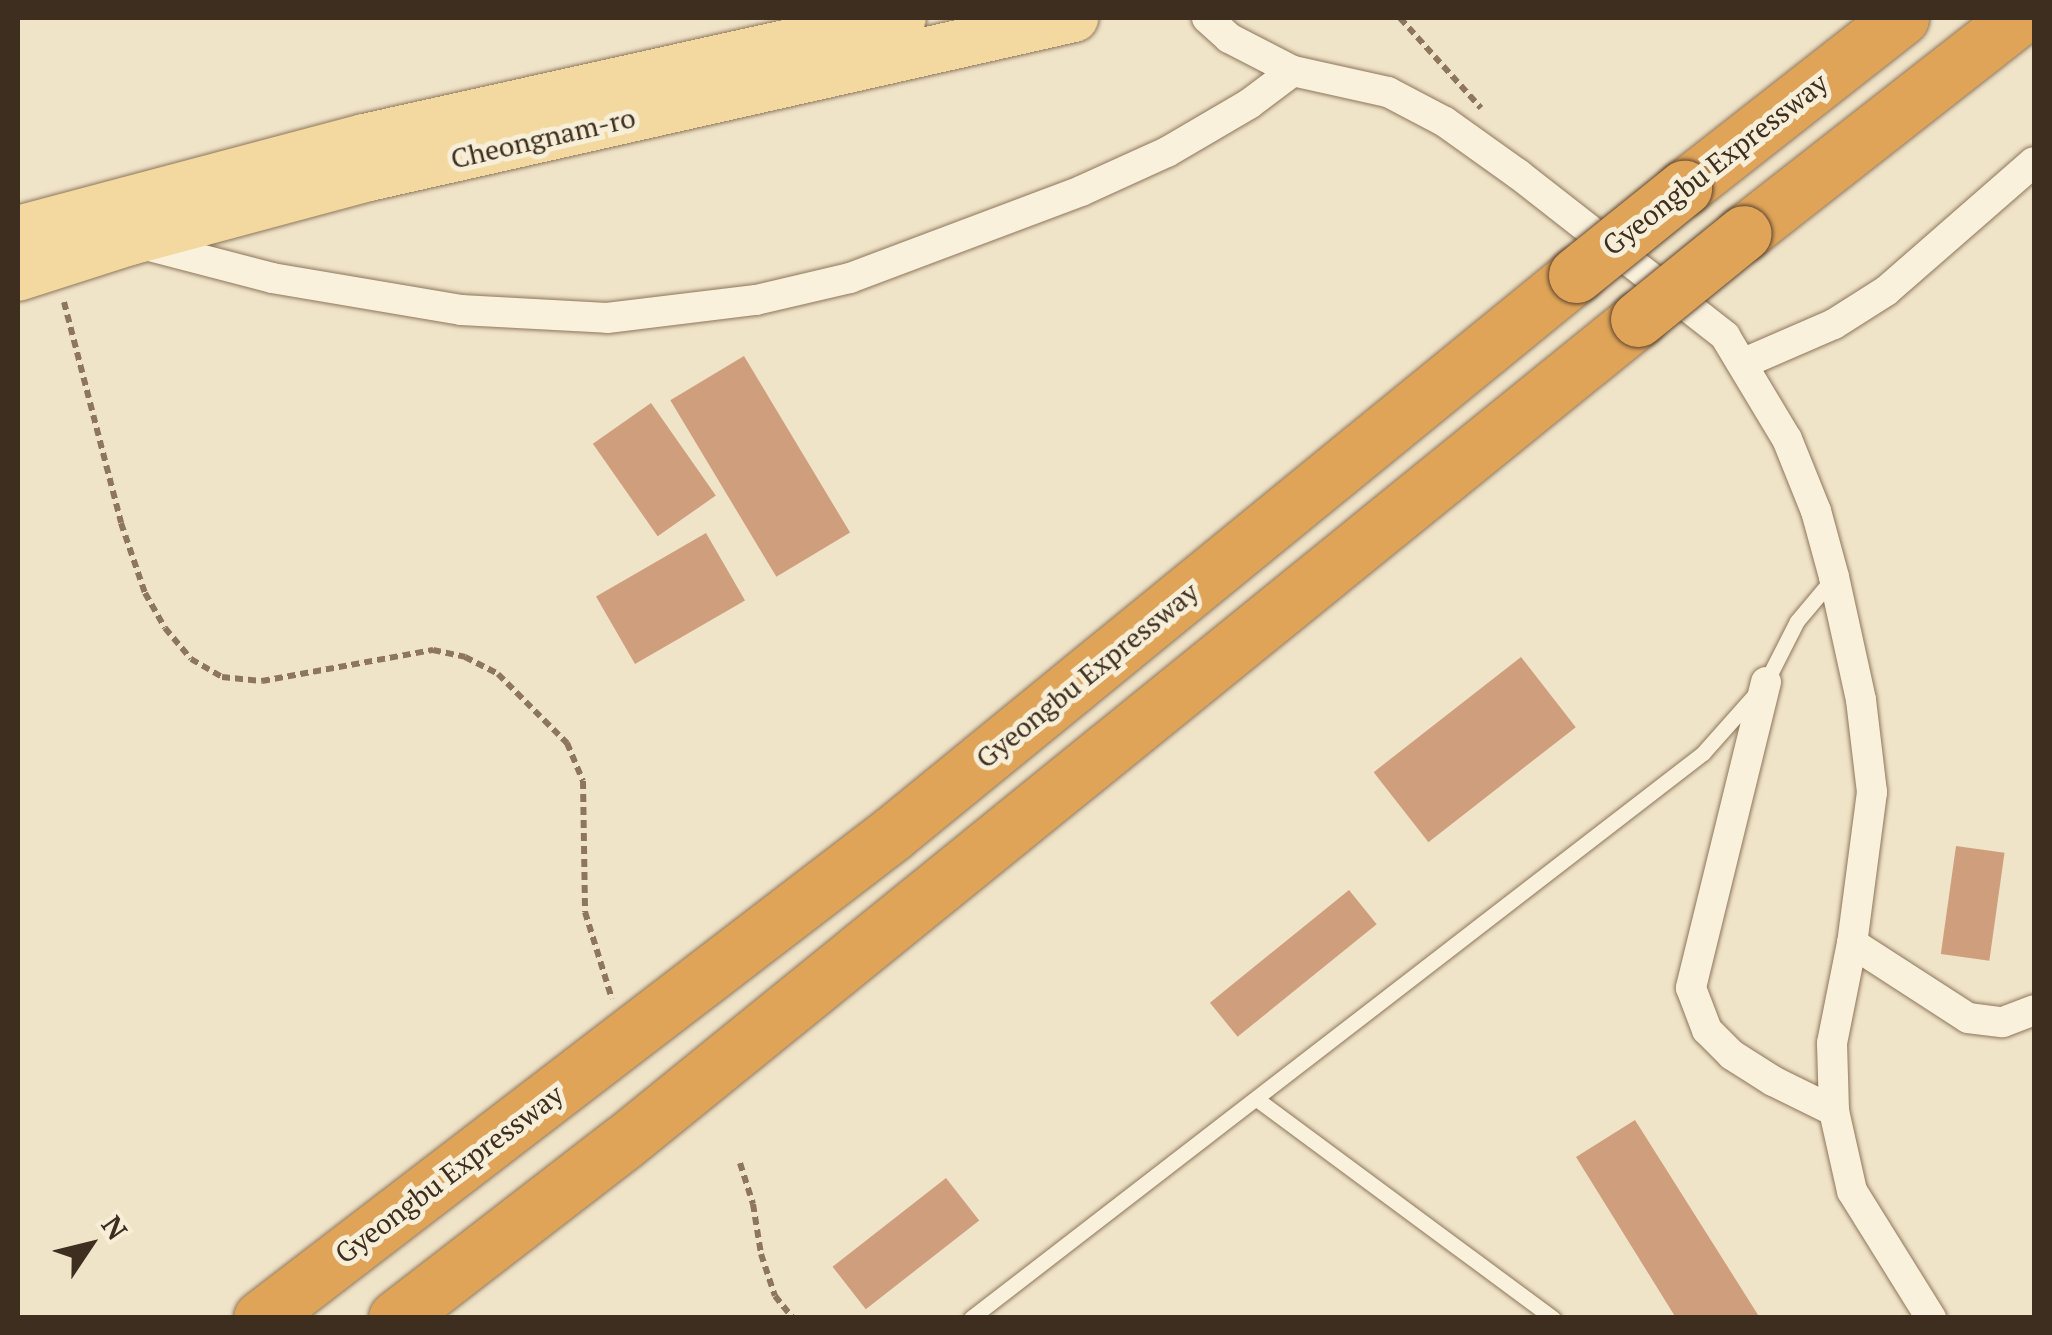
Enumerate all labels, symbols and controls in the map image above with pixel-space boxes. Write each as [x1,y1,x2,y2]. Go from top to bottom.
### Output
street label: Gyeongbu Expressway [1596,66,1834,262]
street label: Cheongnam-ro [447,100,639,176]
street label: Gyeongbu Expressway [969,575,1205,775]
street label: Gyeongbu Expressway [329,1077,569,1271]
north arrow [40,1195,140,1295]
text: N [94,1208,136,1247]

